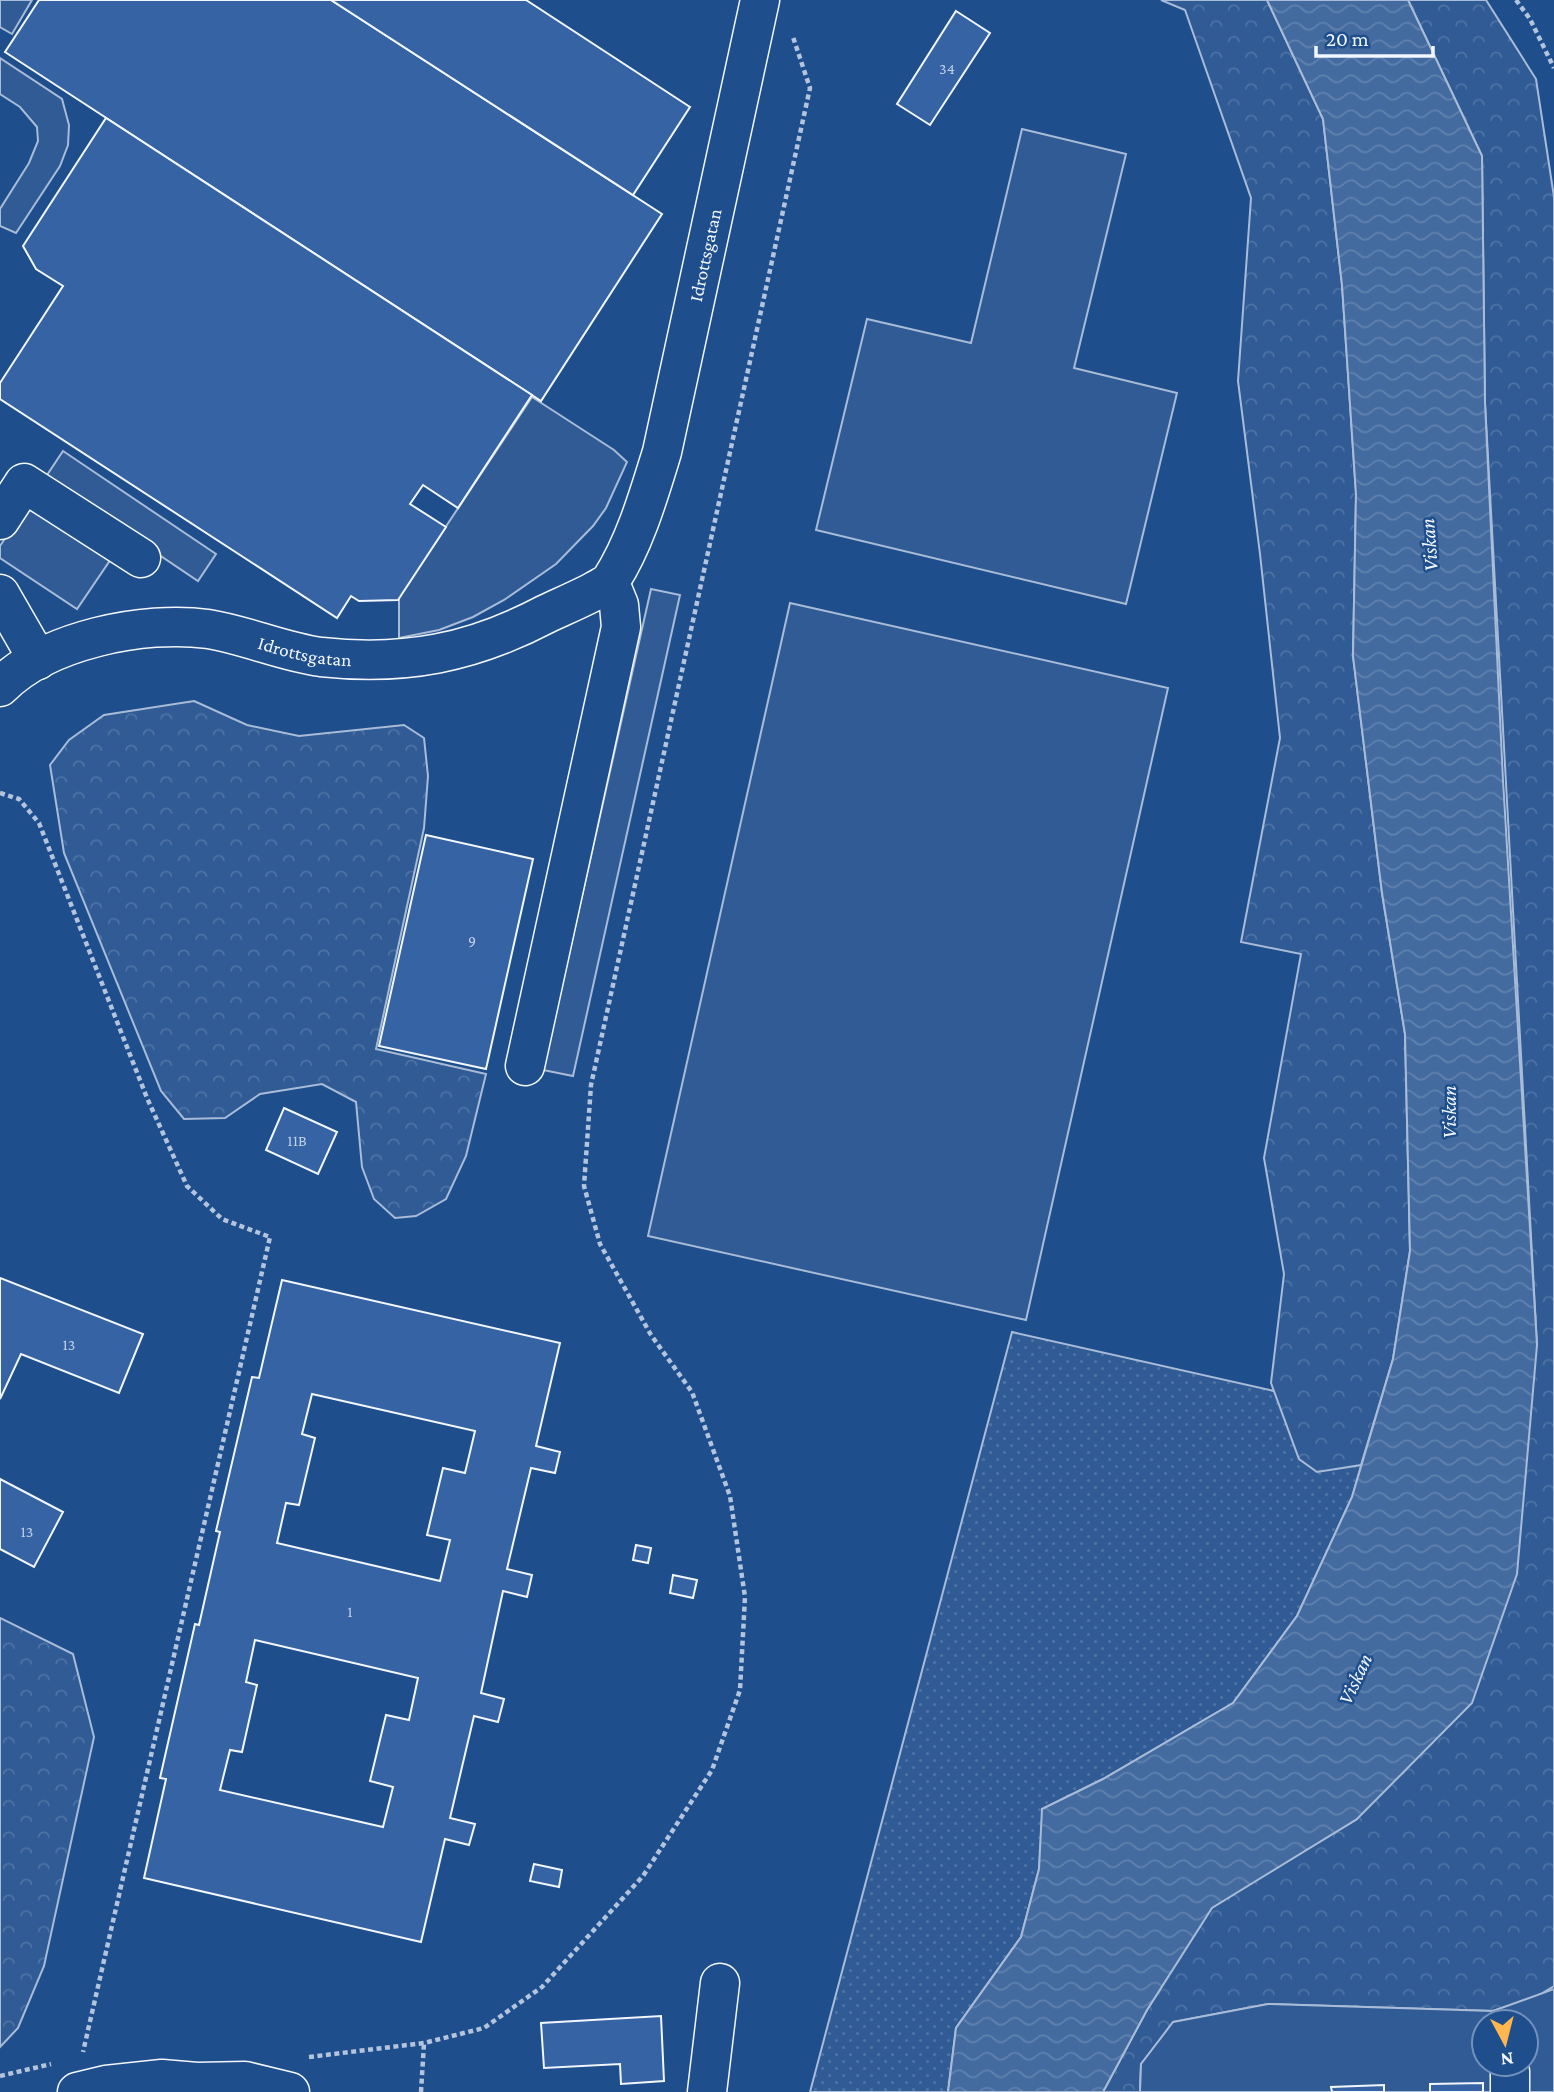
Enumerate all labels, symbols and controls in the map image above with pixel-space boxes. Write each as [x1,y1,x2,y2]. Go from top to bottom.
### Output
scale bar [1316,14,1433,58]
text: 20 m [1326,27,1369,51]
house number: 34 [939,60,955,77]
street label: Idrottsgatan [684,207,725,303]
water label: Viskan [1415,518,1443,572]
street label: Idrottsgatan [256,632,352,670]
house number: 9 [468,932,476,949]
water label: Viskan [1437,1085,1461,1139]
house number: 11B [287,1132,307,1149]
house number: 13 [63,1336,75,1353]
house number: 13 [21,1523,33,1540]
house number: 1 [347,1603,353,1620]
water label: Viskan [1333,1650,1377,1708]
north arrow [1470,2008,1540,2078]
text: N [1499,2048,1515,2071]

